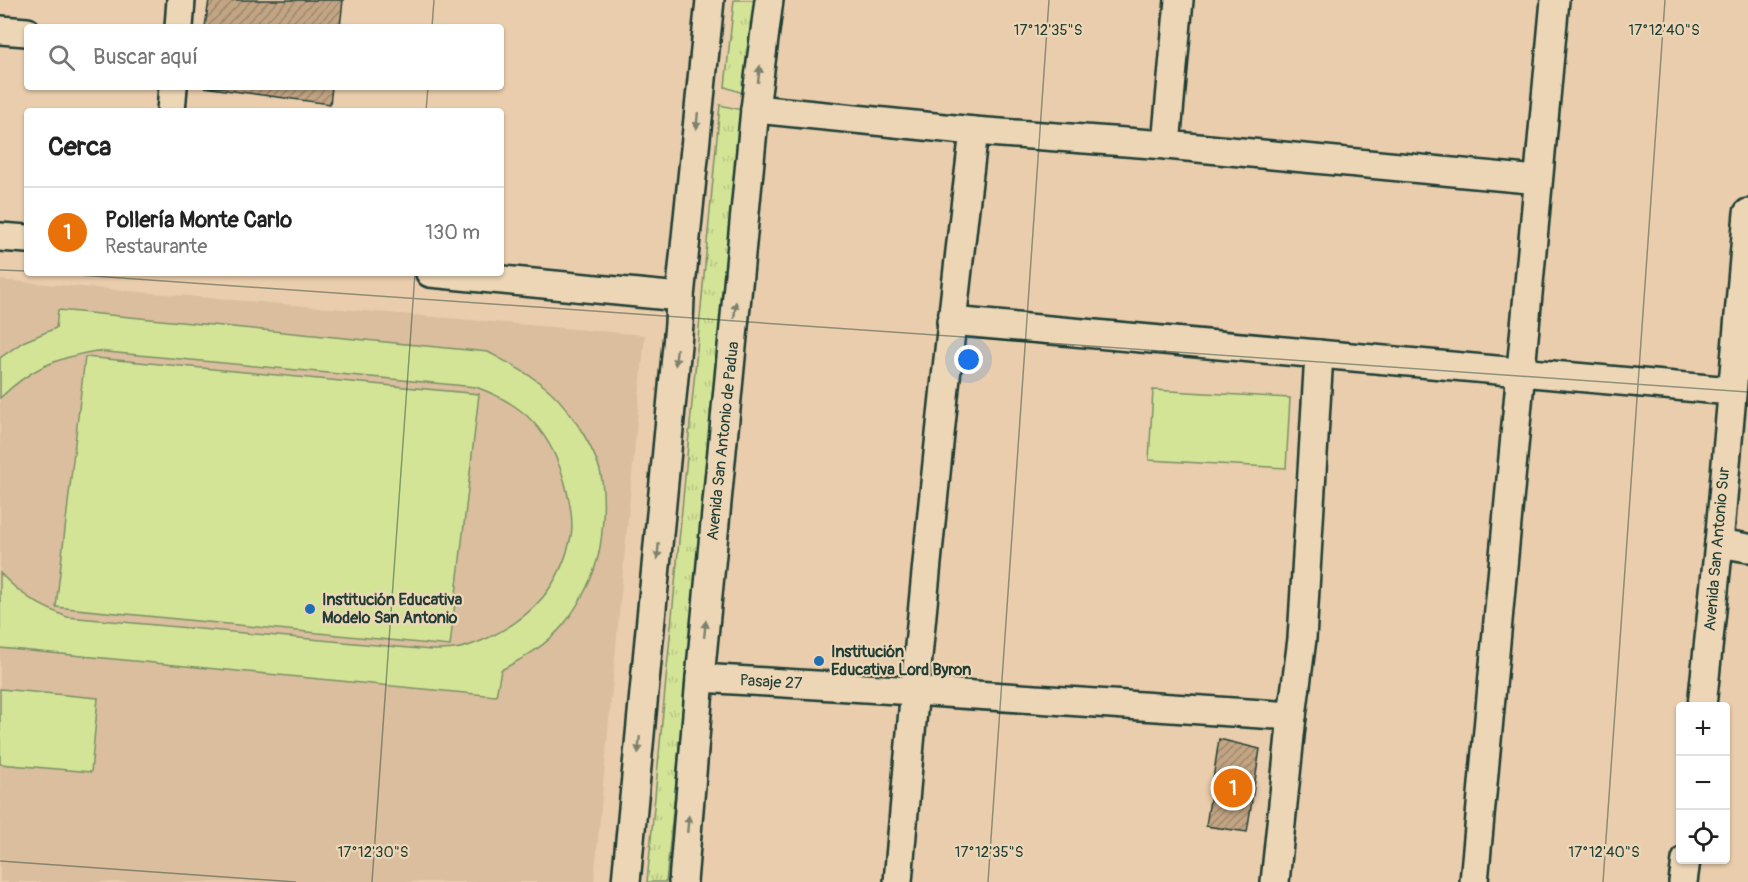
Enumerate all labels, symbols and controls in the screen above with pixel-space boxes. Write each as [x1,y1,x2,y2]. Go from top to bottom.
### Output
text: 17°12'35"S [1014,21,1082,40]
text: 17°12'40"S [1628,21,1700,40]
search box [24,24,504,90]
icon: search [45,41,78,74]
text: Buscar aquí [93,43,198,71]
one-way arrow [755,65,764,84]
one-way arrow [692,111,702,130]
text: Cerca [48,131,111,163]
text: Pollería Monte Carlo [105,206,292,234]
text: 1 [64,220,71,245]
text: 130 m [425,220,480,245]
text: Restaurante [105,234,207,259]
one-way arrow [730,300,740,319]
street label: Avenida San Antonio de Padua [703,340,743,542]
your location [954,345,983,374]
one-way arrow [671,347,681,366]
street label: Avenida San Antonio Sur [1700,466,1734,632]
one-way arrow [653,542,663,561]
place label: Institución Educativa Modelo San Antonio [322,590,463,628]
marker: Institución Educativa Modelo San Antonio [303,602,317,616]
one-way arrow [700,620,710,639]
place label: Institución Educativa Lord Byron [831,642,971,680]
marker: Institución Educativa Lord Byron [812,654,826,668]
street label: Pasaje 27 [739,670,803,694]
map controls [1676,702,1730,864]
button: + [1676,702,1730,756]
one-way arrow [634,736,644,755]
button: − [1676,756,1730,810]
pin: 1 [1214,766,1252,810]
button: locate [1676,810,1730,864]
one-way arrow [683,814,693,833]
text: 17°12'30"S [337,843,409,862]
text: 17°12'35"S [955,843,1023,862]
text: 17°12'40"S [1568,843,1640,862]

